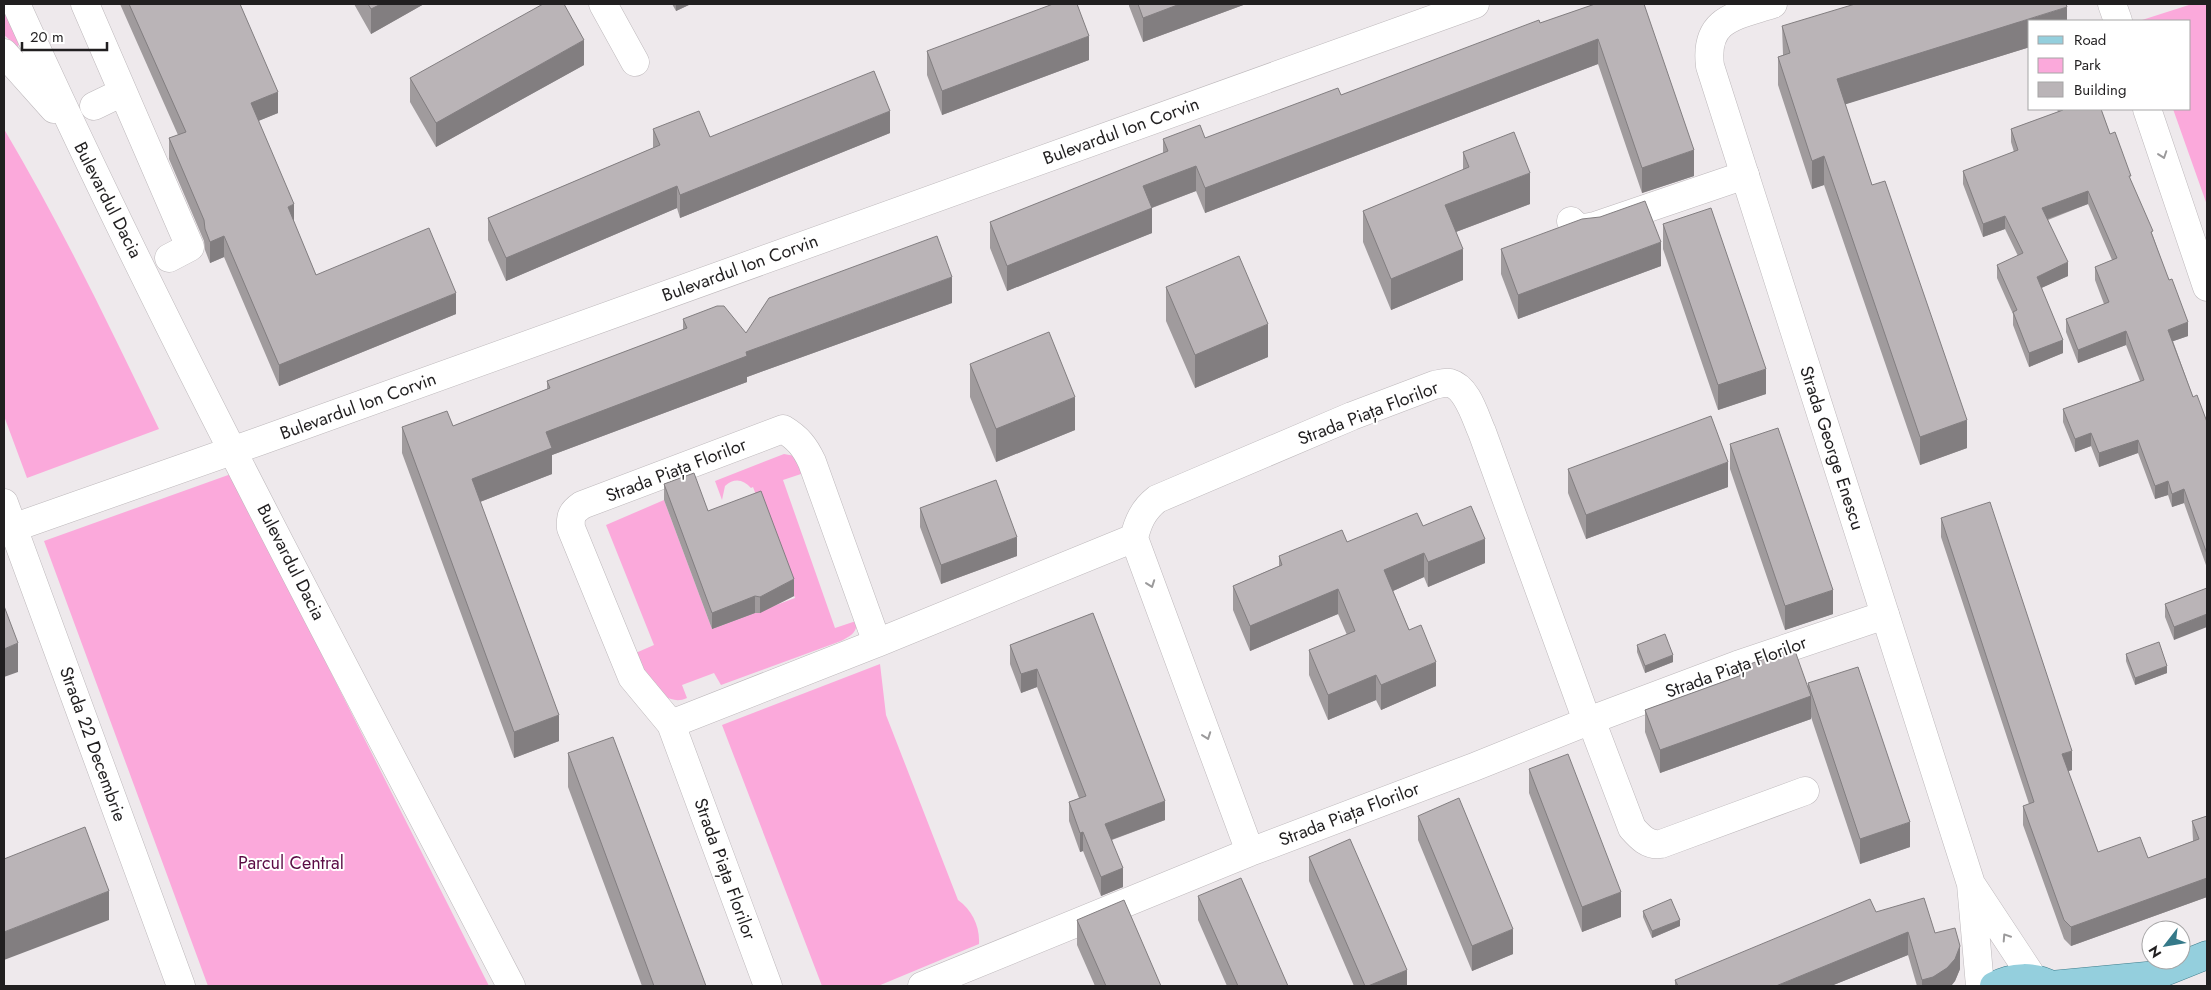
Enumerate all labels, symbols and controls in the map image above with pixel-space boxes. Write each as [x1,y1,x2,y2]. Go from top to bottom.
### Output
scale bar [22,20,108,52]
legend [2028,20,2191,110]
text: 20 m [30,26,64,48]
text: Road [2074,29,2106,51]
text: Park [2074,54,2101,76]
text: Building [2074,79,2126,101]
street label: Bulevardul Ion Corvin [1039,91,1203,171]
street label: Bulevardul Dacia [67,137,149,263]
one-way arrow [2157,150,2167,159]
street label: Bulevardul Ion Corvin [658,228,822,308]
street label: Strada George Enescu [1793,363,1871,533]
street label: Bulevardul Ion Corvin [276,366,440,446]
street label: Strada Piața Florilor [1294,374,1443,452]
street label: Strada Piața Florilor [602,431,751,509]
street label: Bulevardul Dacia [250,499,332,625]
one-way arrow [1145,579,1155,588]
street label: Strada Piața Florilor [1662,629,1811,705]
street label: Strada 22 Decembrie [53,663,133,825]
one-way arrow [1201,732,1211,740]
street label: Strada Piața Florilor [1275,775,1424,853]
street label: Strada Piața Florilor [687,795,763,944]
park label: Parcul Central [238,850,344,876]
north arrow [2141,920,2191,970]
one-way arrow [2003,934,2012,943]
text: N [2143,942,2166,962]

